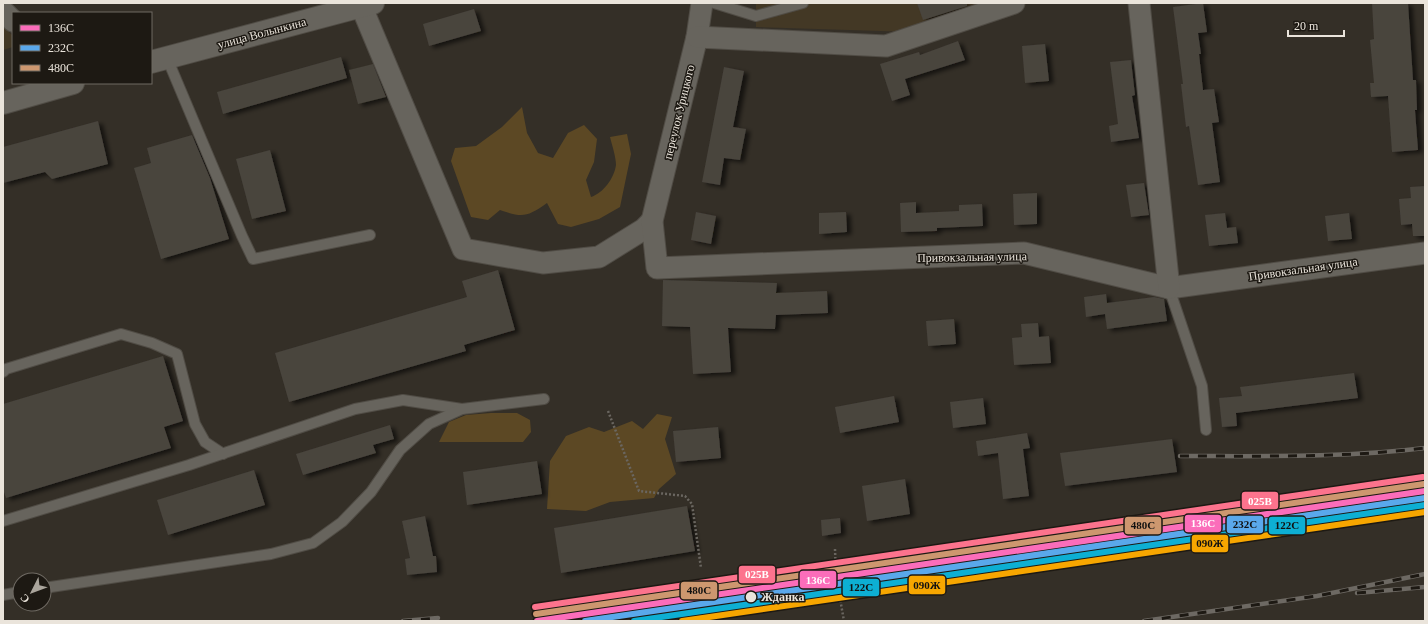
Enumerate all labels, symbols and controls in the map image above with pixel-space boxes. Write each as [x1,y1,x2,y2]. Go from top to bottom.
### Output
legend [12,12,152,84]
scale bar [1288,12,1344,38]
street label: улица Волынкина [216,14,308,52]
text: 20 m [1294,19,1319,33]
text: 136С [48,21,74,35]
text: 232C [48,41,74,55]
text: 480С [48,61,74,75]
street label: переулок Урицкого [660,63,698,161]
street label: Привокзальная улица [917,249,1028,265]
street label: Привокзальная улица [1248,254,1359,284]
line badge: 025В [1241,491,1279,510]
text: 025В [1248,495,1273,507]
line badge: 136С [1184,514,1222,533]
line badge: 232C [1226,515,1264,534]
line badge: 480С [1124,516,1162,535]
line badge: 122С [1268,516,1306,535]
text: 136С [1191,517,1215,529]
text: 232C [1233,518,1257,530]
text: 480С [1131,519,1155,531]
text: 122С [1275,519,1299,531]
line badge: 090Ж [1191,534,1229,553]
text: 090Ж [1196,537,1224,549]
line badge: 025В [738,565,776,584]
text: 025В [745,568,770,580]
line badge: 136С [799,570,837,589]
north arrow [12,572,52,612]
text: 136С [806,574,830,586]
line badge: 090Ж [908,575,946,595]
line badge: 122С [842,578,880,597]
text: 090Ж [913,579,941,591]
line badge: 480С [680,581,718,600]
text: 122С [849,581,873,593]
text: 480С [687,584,711,596]
marker: Жданка [744,590,758,604]
place label: Жданка [761,590,805,604]
text: С [17,592,32,606]

